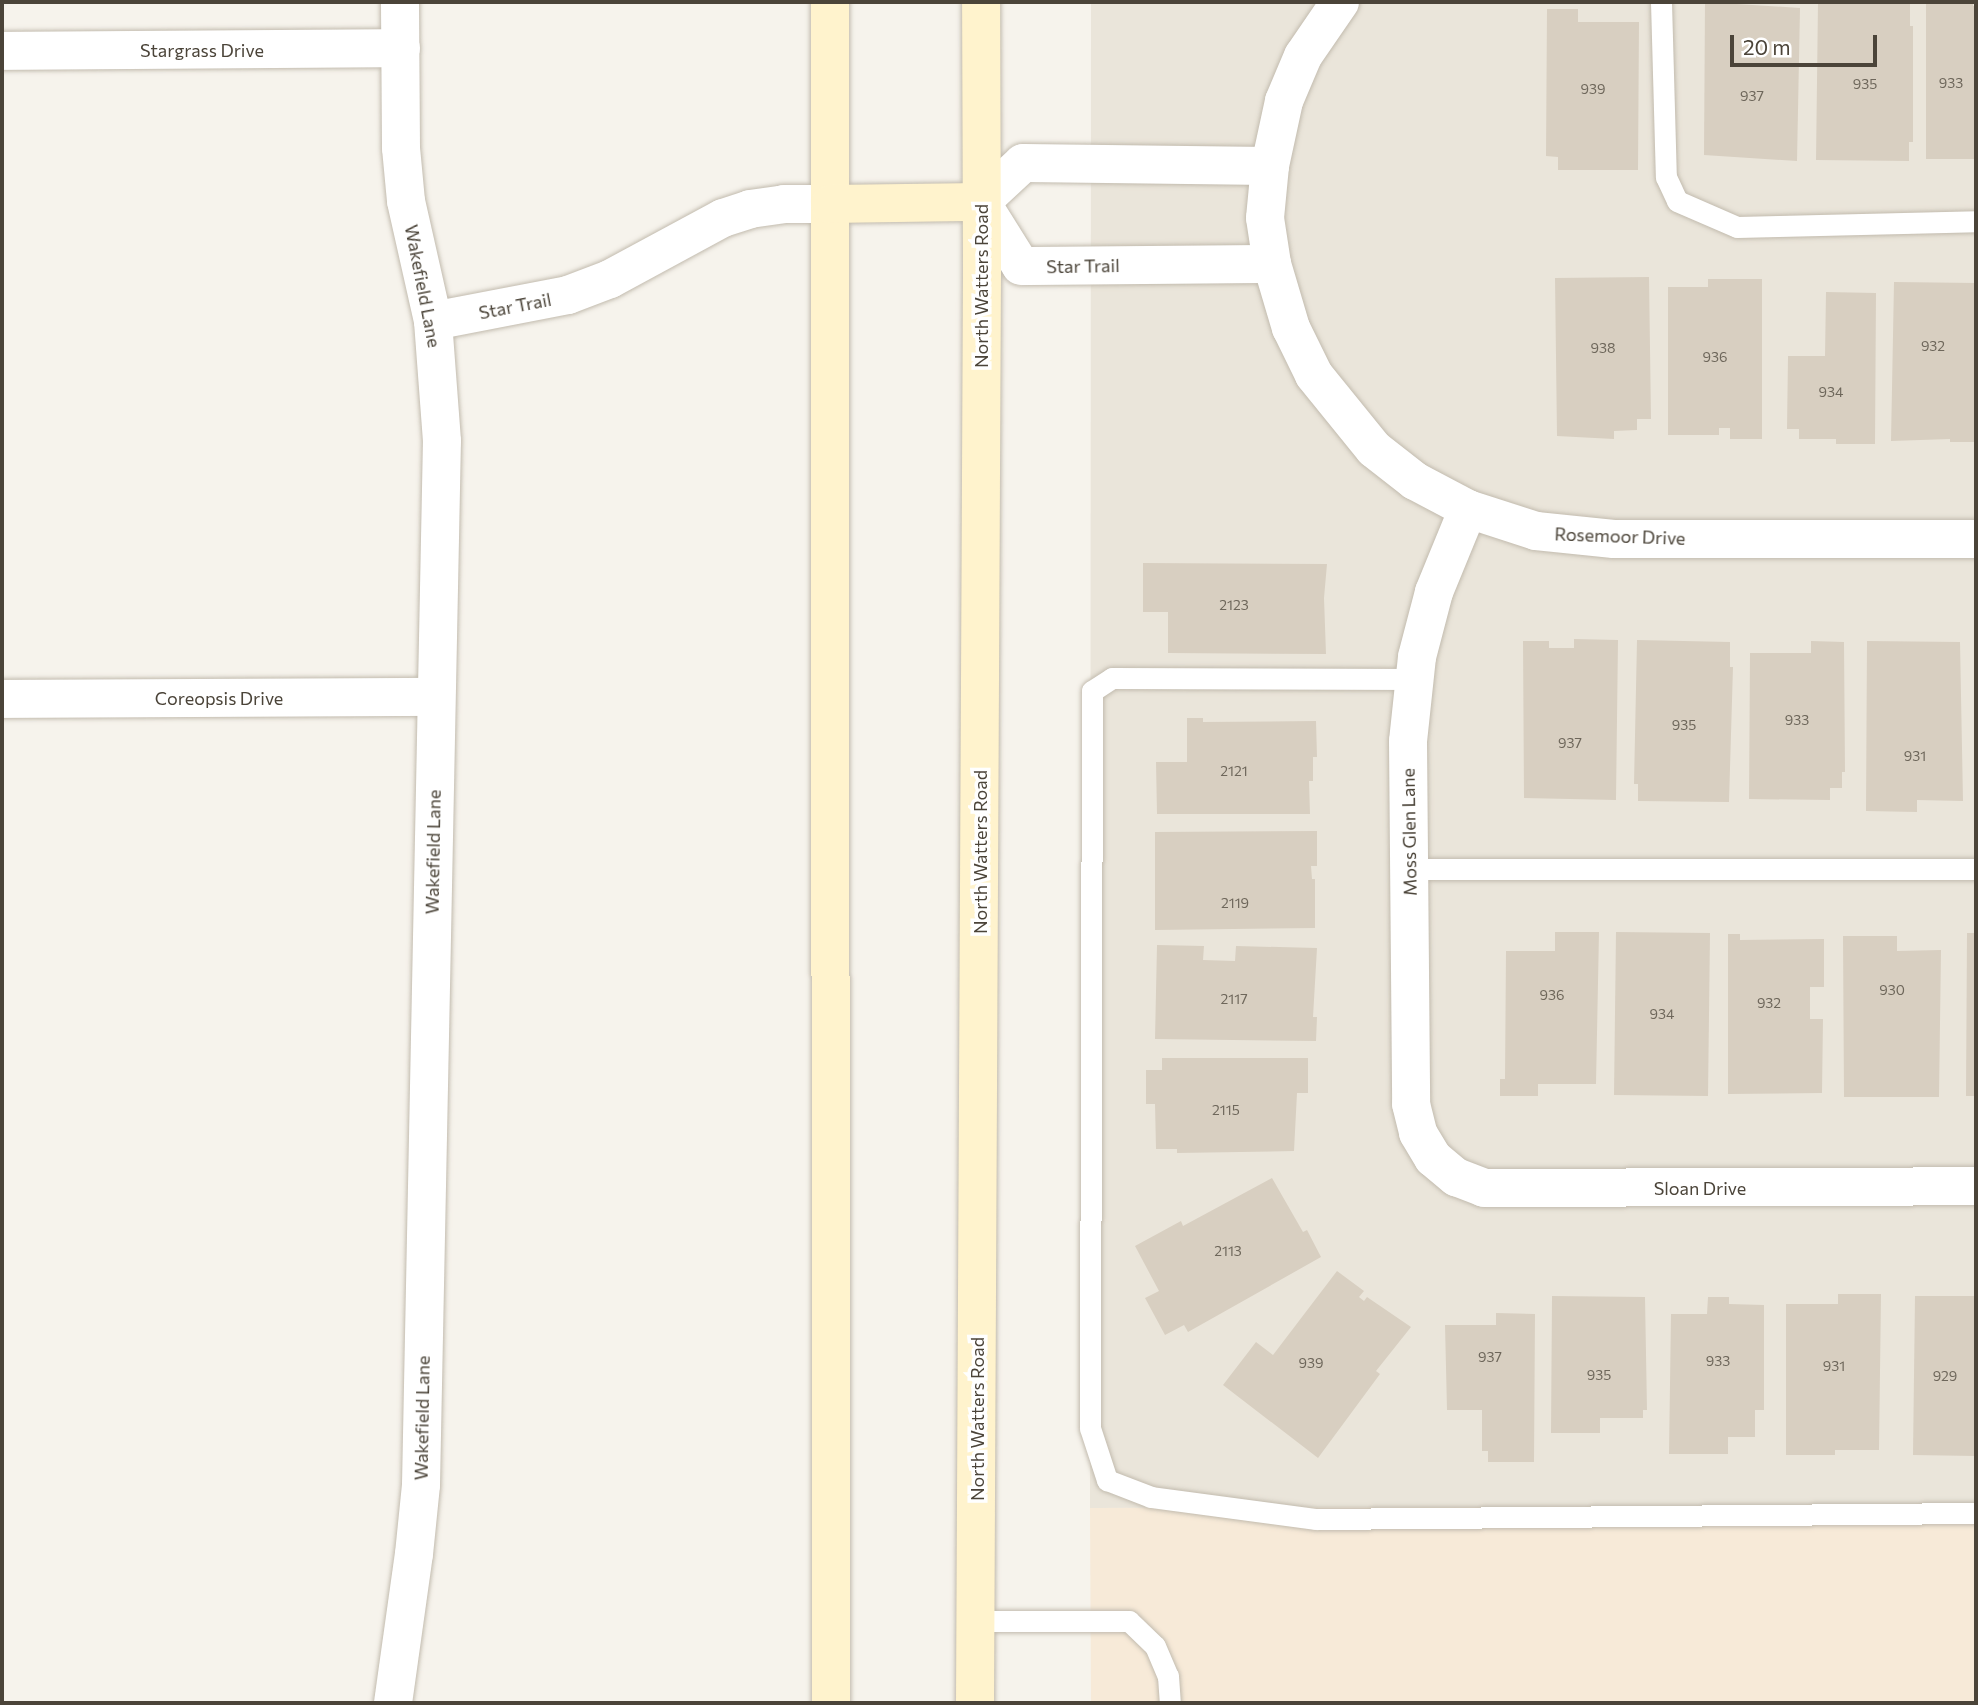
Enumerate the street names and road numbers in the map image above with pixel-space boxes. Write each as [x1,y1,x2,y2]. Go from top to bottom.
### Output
street label: Stargrass Drive [140,39,264,61]
street label: North Watters Road [970,204,992,368]
street label: Wakefield Lane [401,223,445,349]
street label: Star Trail [1046,255,1120,277]
street label: Star Trail [477,288,553,324]
street label: Rosemoor Drive [1554,523,1686,549]
street label: Coreopsis Drive [155,687,283,709]
street label: Moss Glen Lane [1397,768,1421,896]
street label: North Watters Road [969,770,991,934]
street label: Wakefield Lane [421,789,445,915]
street label: Sloan Drive [1654,1177,1746,1199]
street label: North Watters Road [966,1337,988,1501]
street label: Wakefield Lane [410,1355,434,1481]

